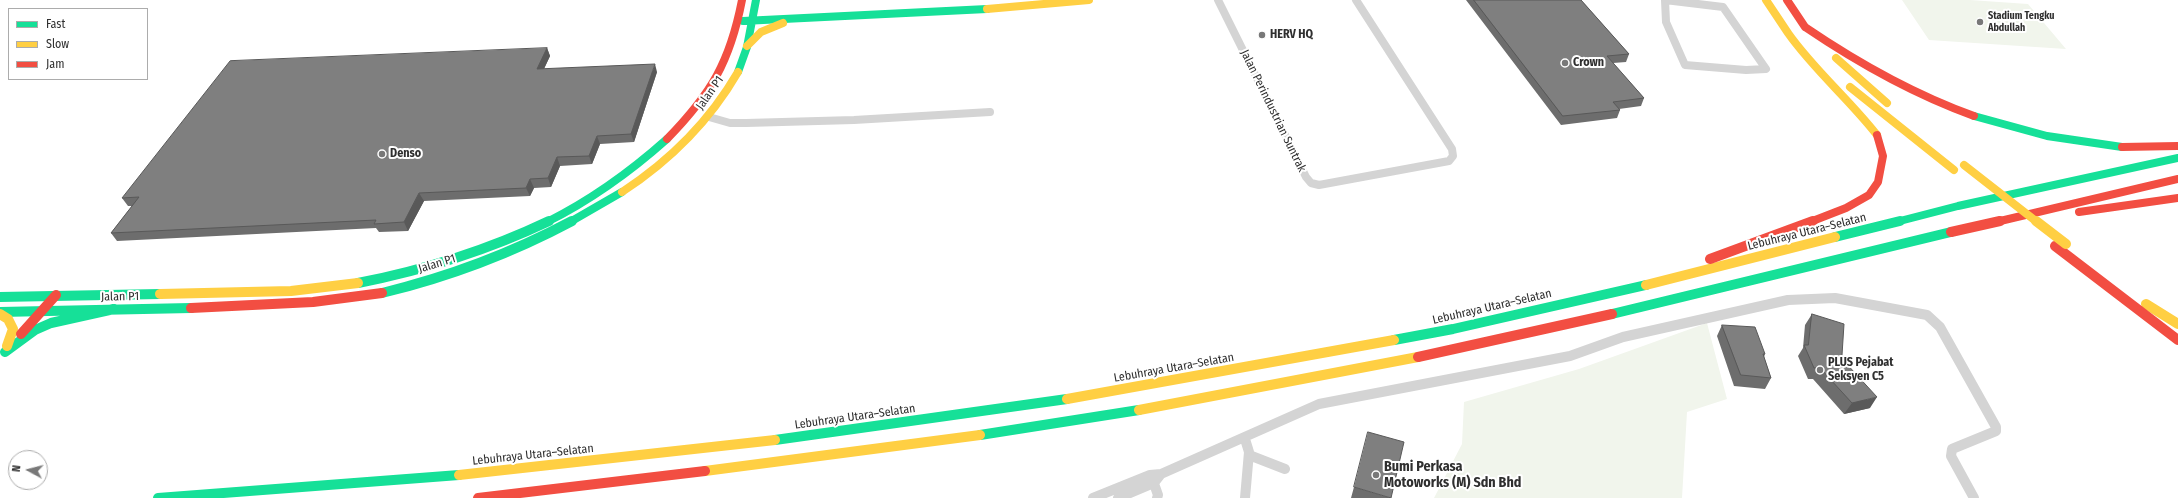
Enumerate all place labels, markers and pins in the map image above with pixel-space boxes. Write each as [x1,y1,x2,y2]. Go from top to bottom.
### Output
place label: Stadium Tengku Abdullah [1988,10,2054,34]
marker: Stadium Tengku Abdullah [1975,17,1985,27]
place label: HERV HQ [1270,28,1313,42]
marker: HERV HQ [1257,30,1267,40]
place label: Crown [1573,56,1604,70]
marker: Crown [1560,58,1570,68]
place label: Denso [390,147,421,161]
marker: Denso [377,149,387,159]
place label: PLUS Pejabat Seksyen C5 [1828,356,1893,384]
marker: PLUS Pejabat Seksyen C5 [1815,365,1825,375]
place label: Bumi Perkasa Motoworks (M) Sdn Bhd [1384,459,1521,492]
marker: Bumi Perkasa Motoworks (M) Sdn Bhd [1371,470,1381,480]

